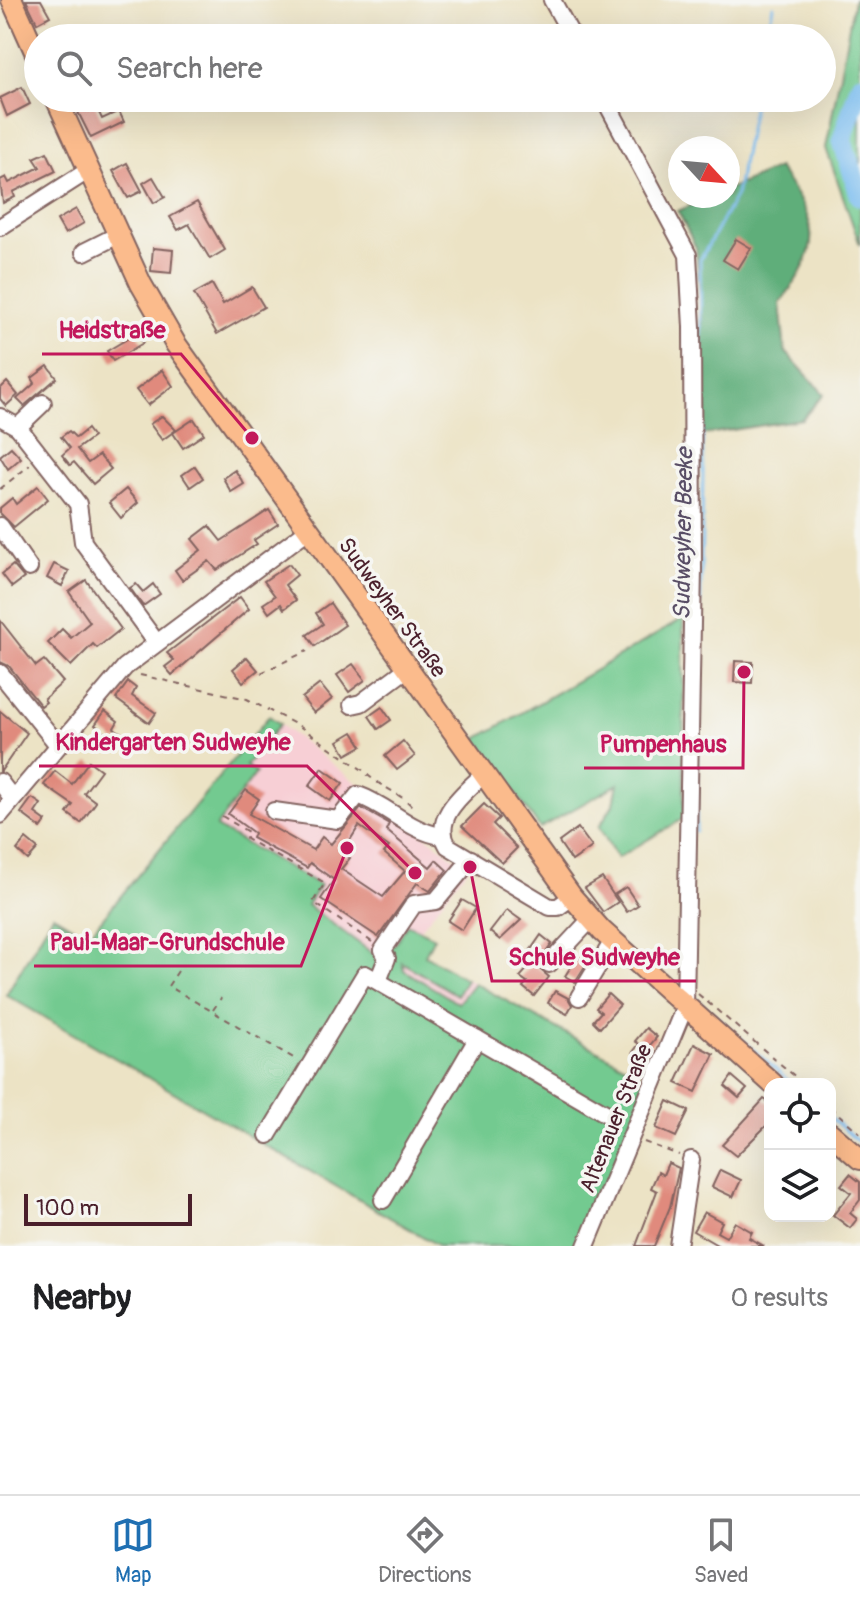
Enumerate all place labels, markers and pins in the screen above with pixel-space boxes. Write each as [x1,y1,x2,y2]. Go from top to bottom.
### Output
callout: Heidstraße [42,306,181,354]
callout: Kindergarten Sudweyhe [39,718,307,766]
callout: Pumpenhaus [584,720,743,768]
callout: Paul-Maar-Grundschule [34,918,301,966]
callout: Schule Sudweyhe [492,933,696,981]

